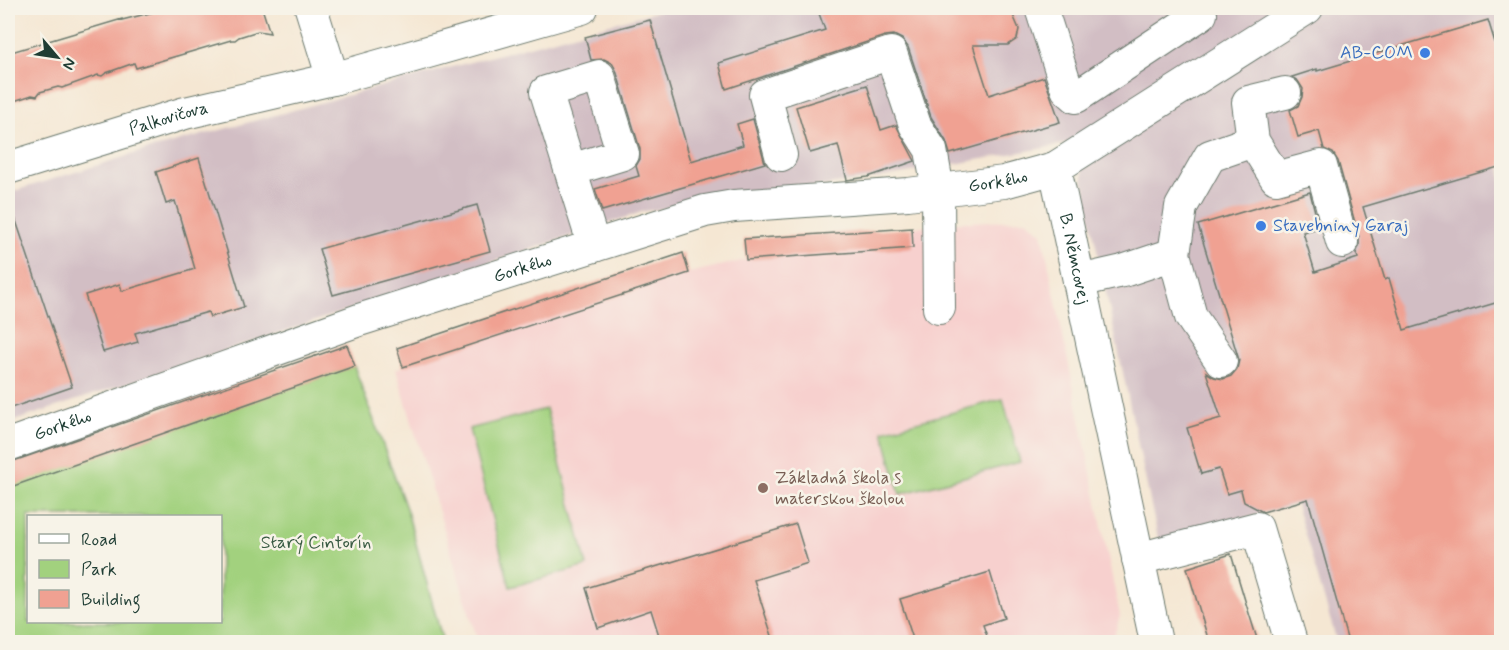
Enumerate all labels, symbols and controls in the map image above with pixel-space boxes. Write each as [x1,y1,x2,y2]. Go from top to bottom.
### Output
north arrow [27,27,87,87]
place label: AB-COM [1340,41,1413,65]
marker: AB-COM [1418,46,1432,60]
text: N [57,54,81,73]
street label: Palkovičova [126,96,211,142]
street label: Gorkého [967,164,1030,198]
street label: B. Němcovej [1053,211,1096,307]
place label: Stavebniny Garaj [1273,214,1408,238]
marker: Stavebniny Garaj [1254,219,1268,233]
street label: Gorkého [490,248,555,289]
street label: Gorkého [30,404,95,447]
place label: Základná škola s materskou školou [775,466,905,511]
marker: Základná škola s materskou školou [756,481,770,495]
legend [27,515,222,623]
text: Road [81,528,117,552]
park label: Starý Cintorín [261,531,371,555]
text: Park [81,558,117,582]
text: Building [81,588,141,614]

